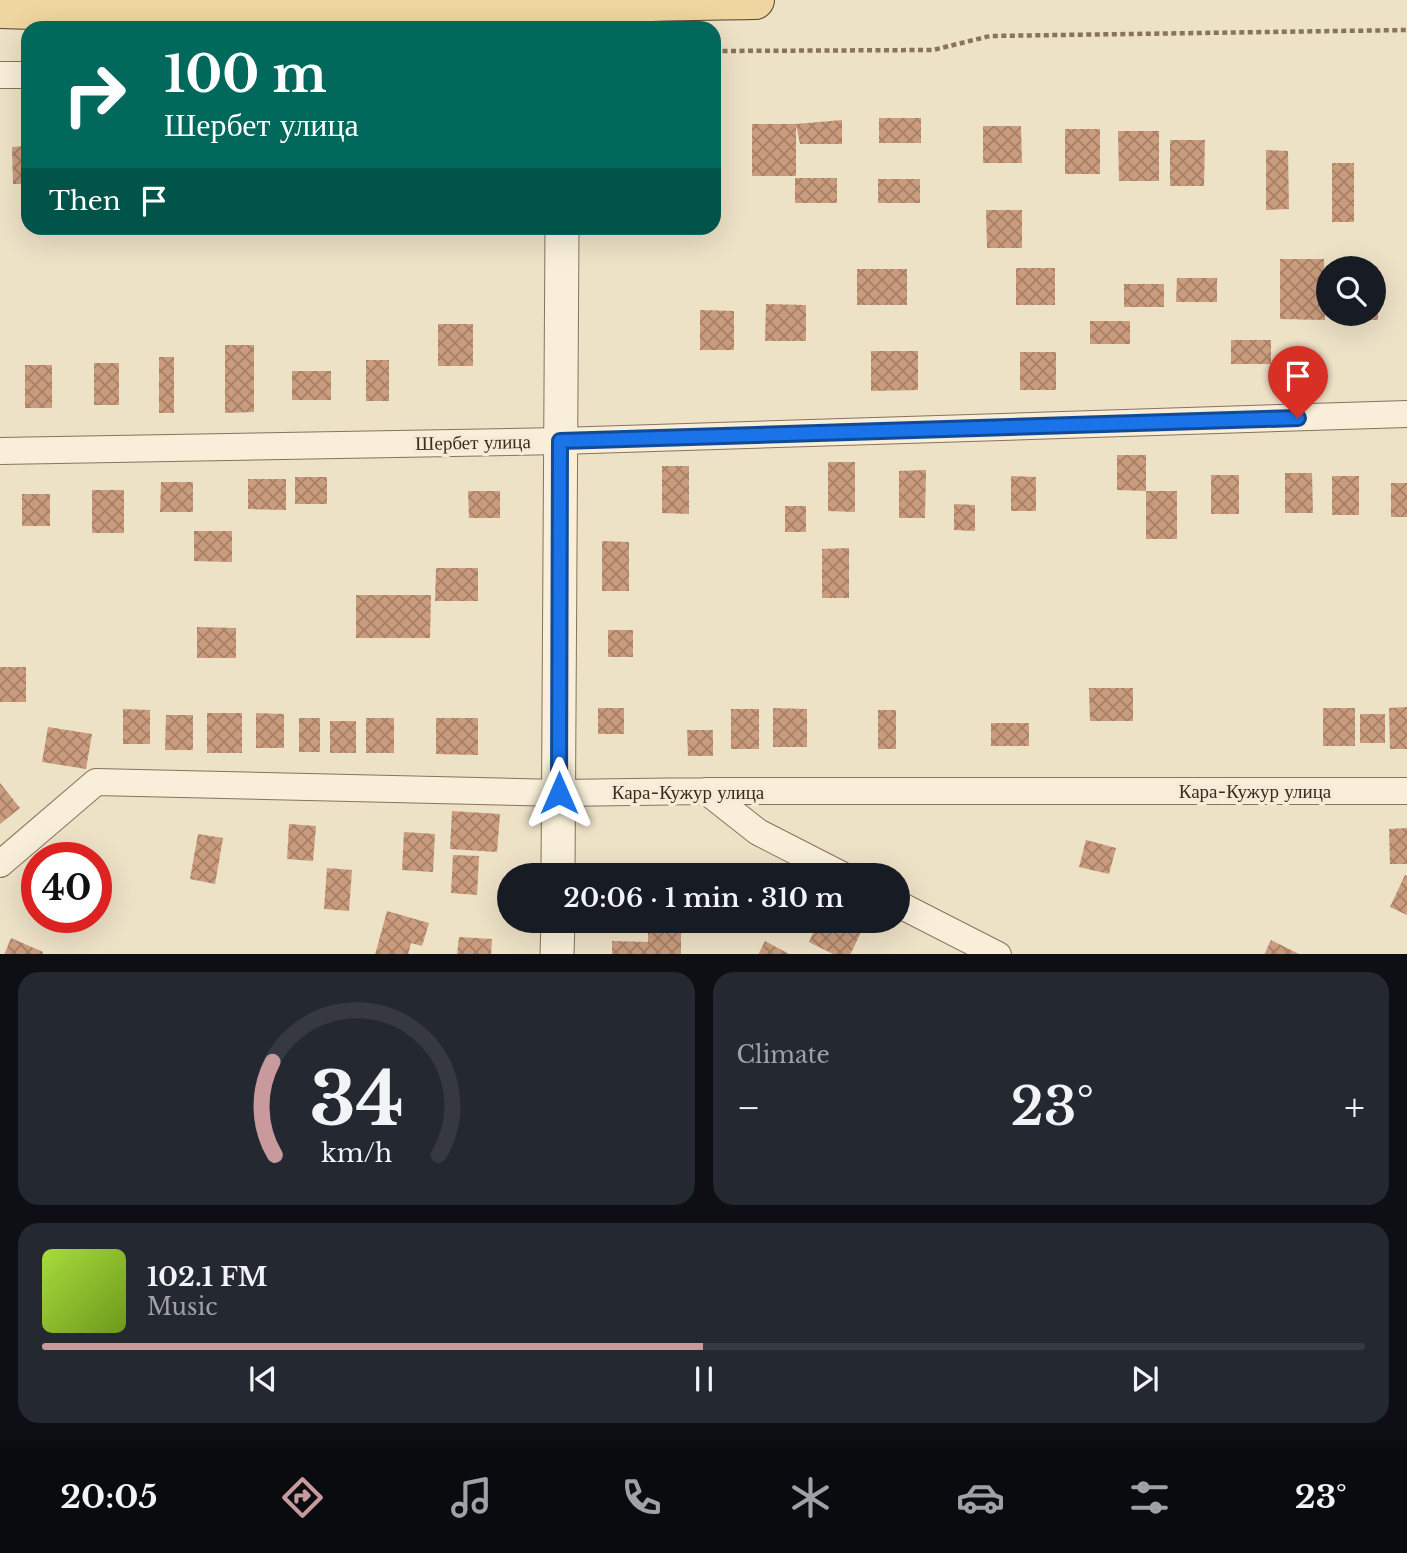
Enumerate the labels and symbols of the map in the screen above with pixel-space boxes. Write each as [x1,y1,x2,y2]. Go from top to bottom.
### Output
pin [1268,346,1328,418]
street label: Шербет улица [415,430,532,455]
position arrow [522,756,596,830]
street label: Кара-Кужур улица [1179,780,1332,803]
street label: Кара-Кужур улица [612,781,765,804]
speed limit sign: 40 [21,842,112,933]

